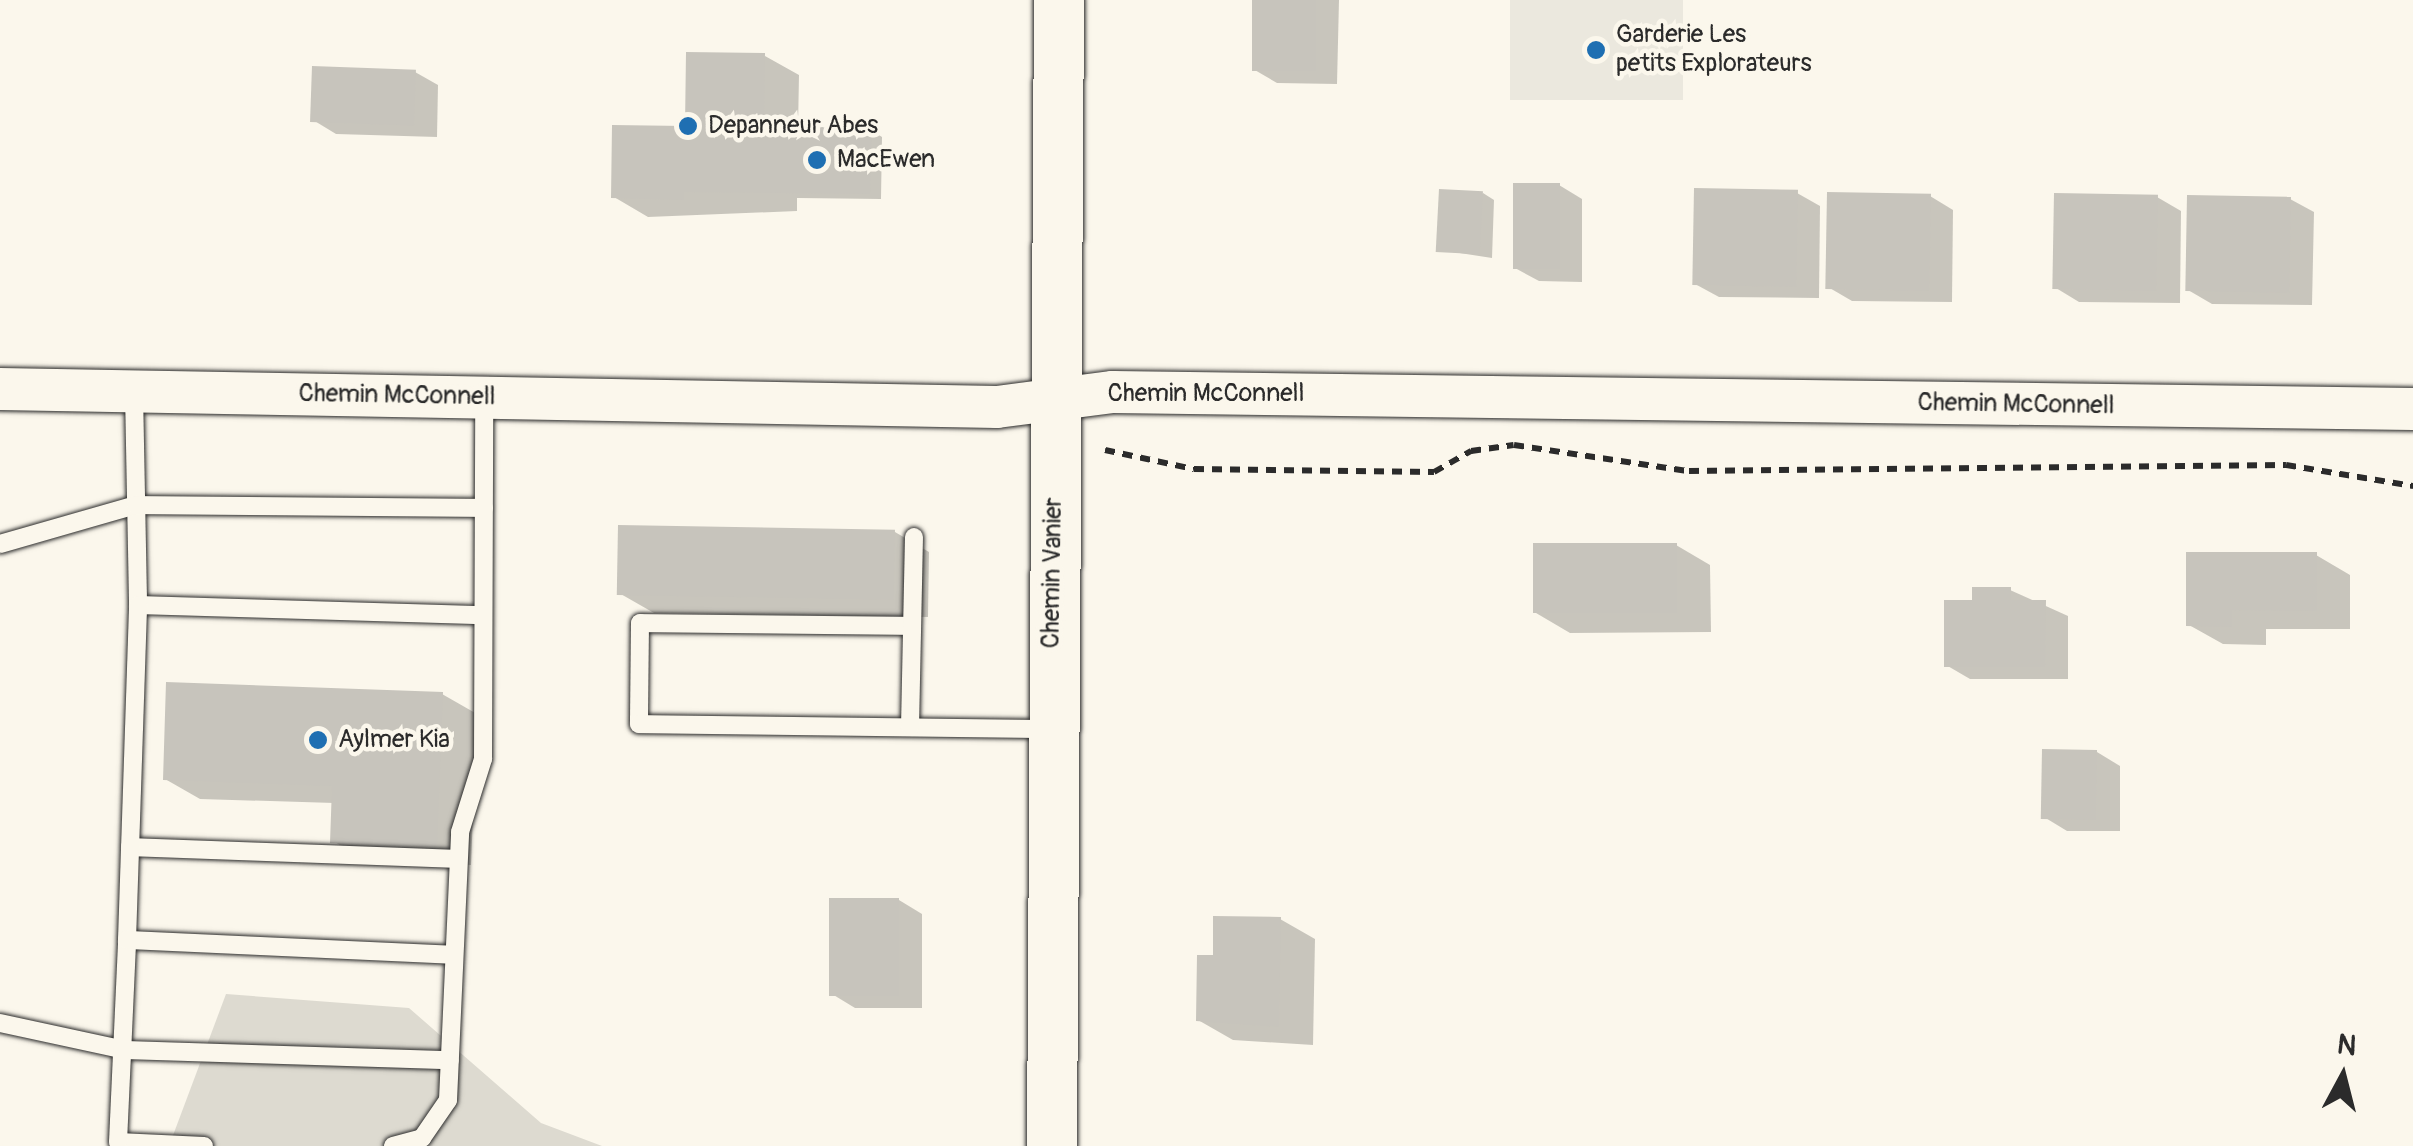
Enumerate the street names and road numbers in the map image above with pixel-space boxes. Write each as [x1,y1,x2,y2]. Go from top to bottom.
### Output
street label: Chemin McConnell [298,379,496,413]
street label: Chemin McConnell [1107,379,1305,409]
street label: Chemin McConnell [1917,388,2115,422]
street label: Chemin Vanier [1037,497,1069,649]

